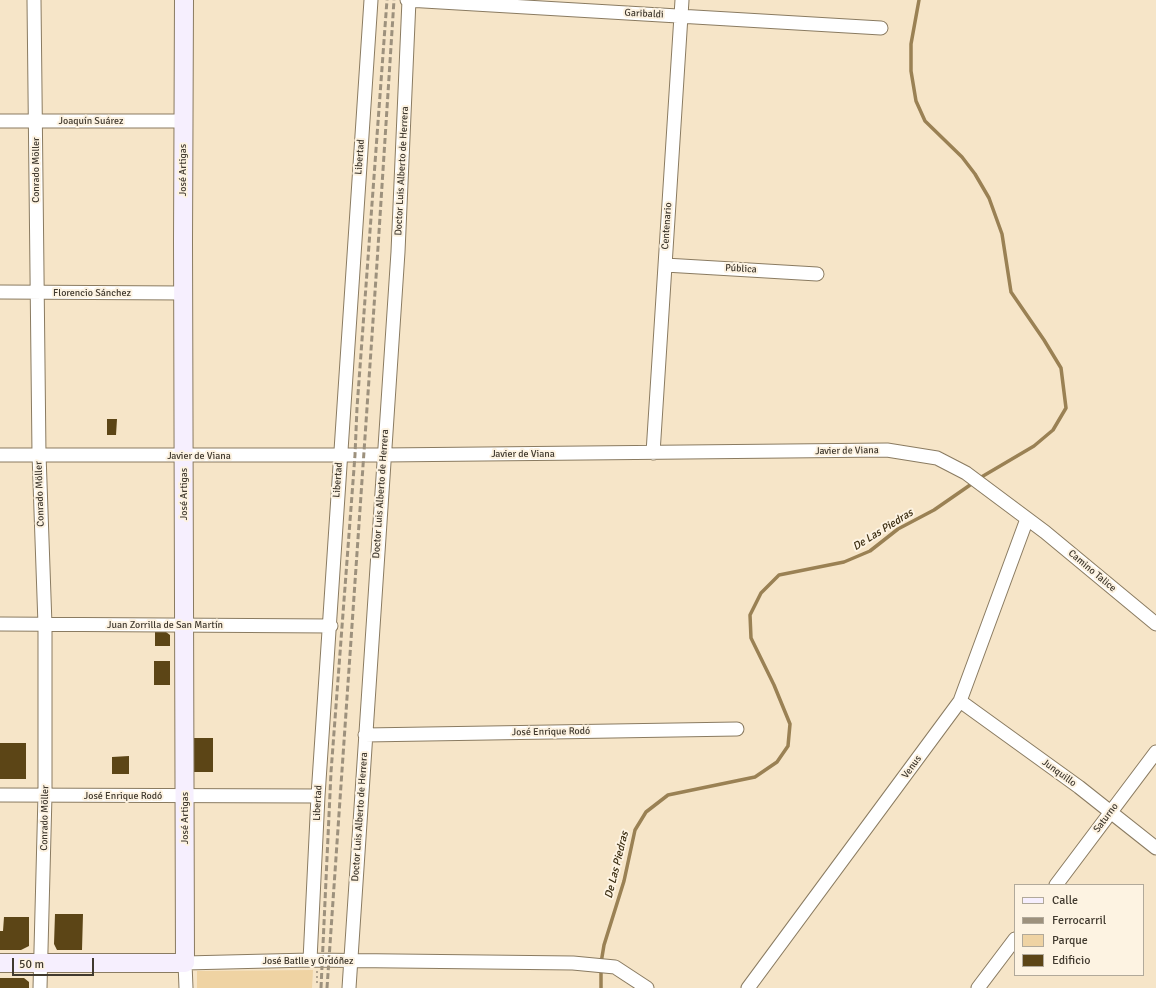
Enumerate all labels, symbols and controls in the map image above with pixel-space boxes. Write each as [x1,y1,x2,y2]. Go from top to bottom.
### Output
street label: Garibaldi [624,7,664,21]
street label: Doctor Luis Alberto de Herrera [393,106,411,236]
street label: Joaquín Suárez [59,115,123,127]
street label: Conrado Möller [30,137,42,203]
street label: Libertad [353,139,367,175]
street label: José Artigas [177,144,189,196]
street label: Centenario [659,202,675,250]
street label: Pública [725,262,757,276]
street label: Florencio Sánchez [53,287,131,299]
street label: Doctor Luis Alberto de Herrera [370,429,392,559]
street label: Javier de Viana [815,444,879,458]
street label: Javier de Viana [491,448,555,460]
street label: Javier de Viana [167,450,231,462]
street label: Conrado Möller [33,461,47,527]
street label: Libertad [331,462,345,498]
street label: José Artigas [178,468,190,520]
water label: De Las Piedras [850,506,916,554]
street label: Camino Talice [1066,547,1118,595]
street label: Juan Zorrilla de San Martín [107,619,223,631]
street label: José Enrique Rodó [512,725,590,739]
street label: Doctor Luis Alberto de Herrera [349,752,371,882]
street label: Venus [900,753,924,781]
street label: Junquillo [1039,756,1079,790]
street label: Conrado Möller [38,785,52,851]
street label: Libertad [311,785,325,821]
street label: José Enrique Rodó [84,790,162,802]
street label: José Artigas [179,792,191,844]
street label: Saturno [1091,801,1121,835]
water label: De Las Piedras [602,830,632,900]
legend [1014,884,1144,976]
text: Calle [1052,893,1078,908]
text: Ferrocarril [1052,913,1106,928]
text: Parque [1052,933,1088,948]
scale bar [14,950,96,976]
text: Edificio [1052,953,1090,968]
street label: José Batlle y Ordóñez [262,955,354,967]
text: 50 m [19,957,44,972]

